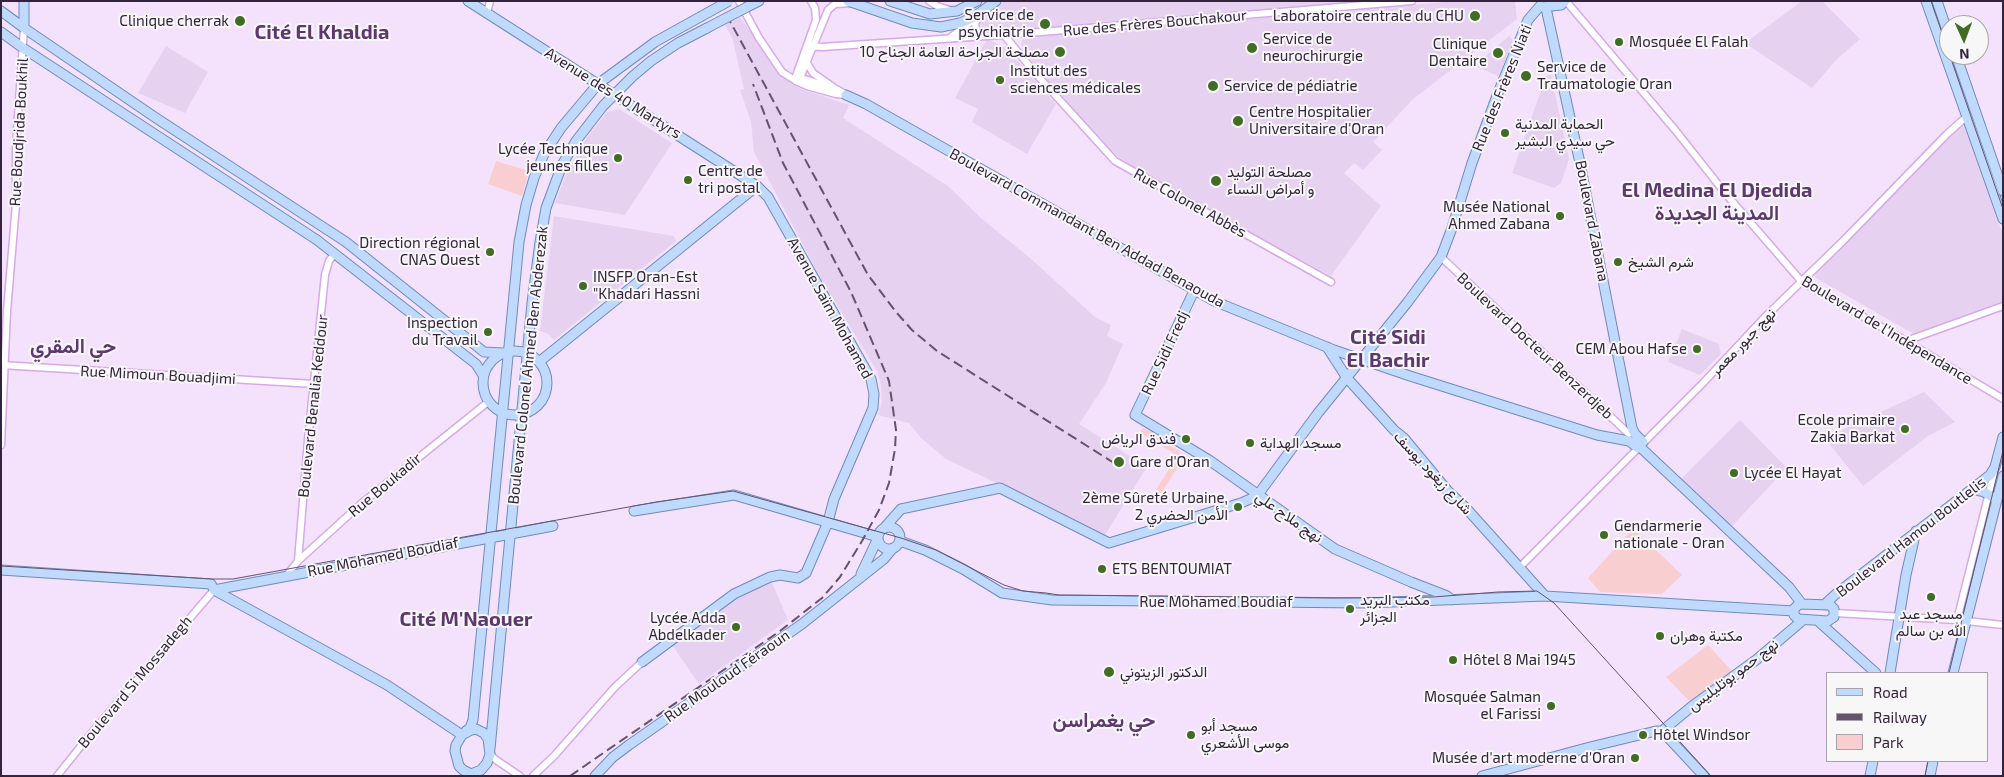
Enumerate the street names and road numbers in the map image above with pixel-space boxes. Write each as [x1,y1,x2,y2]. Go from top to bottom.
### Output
street label: Rue des Frères Bouchakour [1062,6,1248,40]
street label: Rue des Frères Niati [1468,22,1536,154]
street label: Avenue des 40 Martyrs [541,44,685,142]
street label: Rue Boudjrida Boukhil [6,57,32,207]
street label: Boulevard Commandant Ben Addad Benaouda [946,145,1228,311]
street label: Boulevard Zabana [1571,159,1613,283]
street label: Rue Colonel Abbès [1131,165,1249,241]
street label: Boulevard Colonel Ahmed Ben Abderezak [504,225,552,505]
street label: Avenue Saïm Mohamed [784,234,876,382]
street label: Boulevard Docteur Benzerdjeb [1453,269,1617,423]
street label: Boulevard de l'Indépendance [1799,272,1975,388]
street label: نهج جبور معمر [1706,305,1780,379]
street label: Rue Sidi Fredj [1138,308,1192,398]
street label: Boulevard Benalia Keddour [294,314,332,498]
street label: Rue Mimoun Bouadjimi [80,362,236,388]
street label: شارع زيغود يوسف [1390,428,1476,518]
street label: Rue Boukadir [345,449,425,521]
street label: Boulevard Hamou Boutlelis [1833,473,1989,601]
street label: نهج ملاح علي [1252,487,1326,547]
street label: Rue Mohamed Boudiaf [306,534,460,580]
street label: Rue Mohamed Boudiaf [1139,593,1293,611]
street label: Boulevard Si Mossadegh [74,612,196,752]
street label: Rue Mouloud Féraoun [661,626,793,726]
street label: نهج حمو بوتليليس [1684,635,1782,715]

